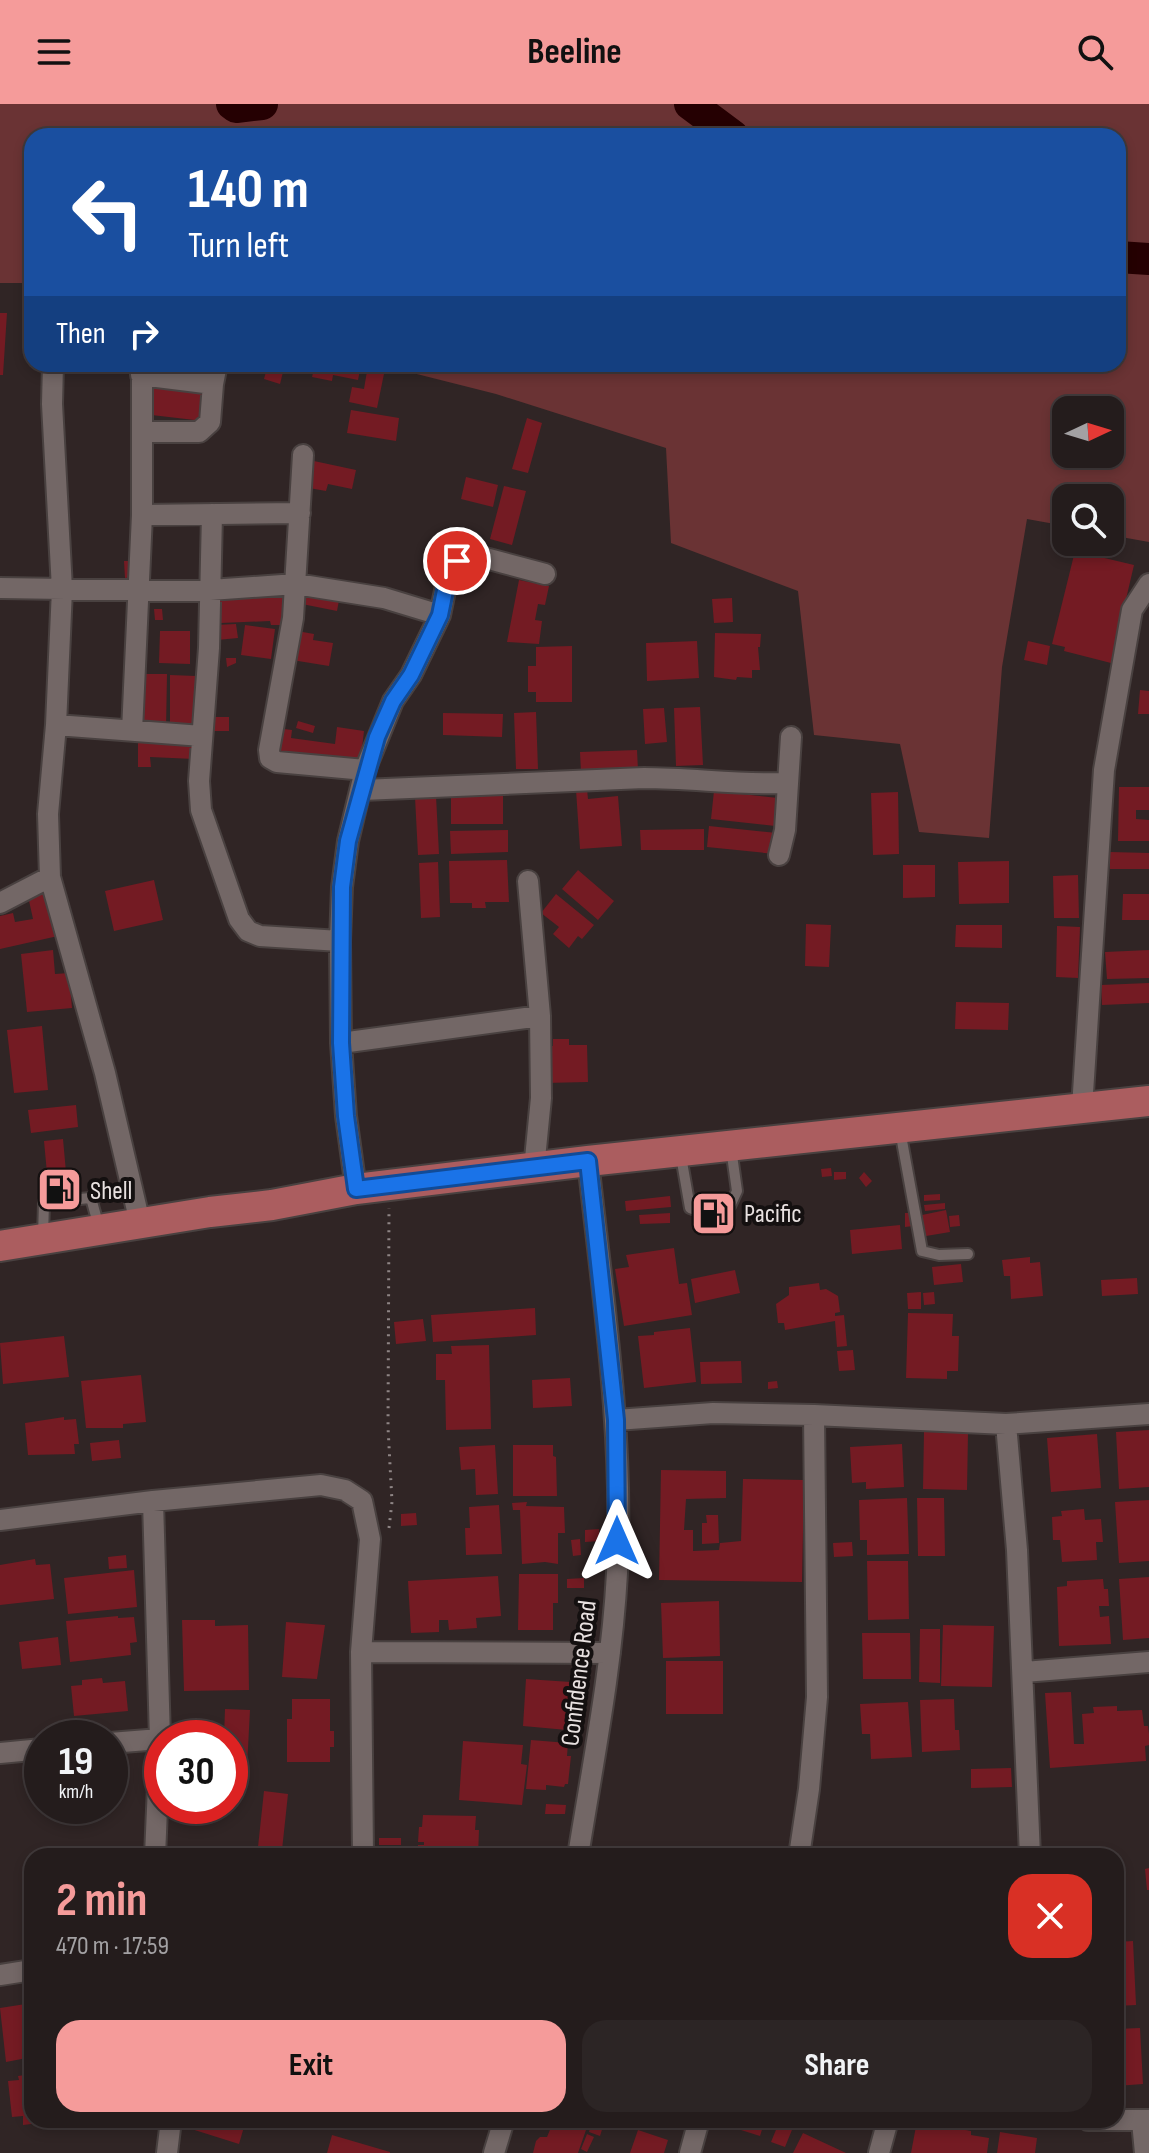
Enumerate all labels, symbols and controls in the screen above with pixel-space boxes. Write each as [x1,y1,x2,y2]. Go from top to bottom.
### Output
icon: menu [32,30,76,74]
icon: search [1073,30,1117,74]
text: Beeline [527,31,622,74]
text: 140 m [188,157,309,224]
icon: left [56,160,160,264]
text: Turn left [188,225,289,268]
icon: right [122,312,166,356]
text: Then [56,316,106,352]
north arrow [1052,396,1124,468]
map controls [1052,396,1124,556]
button: search [1052,484,1124,556]
pin [423,527,491,595]
icon: arrive [435,539,479,583]
fuel station icon: Shell [35,1166,83,1214]
place label: Shell [90,1176,132,1207]
fuel station icon: Pacific [689,1189,737,1237]
place label: Pacific [744,1199,802,1230]
position arrow [575,1499,659,1583]
street label: Confidence Road [555,1599,604,1748]
speed limit sign: 30 [144,1720,248,1824]
text: 19 [59,1738,93,1786]
text: km/h [59,1780,93,1804]
text: 2 min [56,1872,147,1929]
button: close [1008,1874,1092,1958]
text: 470 m · 17:59 [56,1931,169,1962]
button: Exit [56,2020,566,2112]
button: Share [582,2020,1092,2112]

